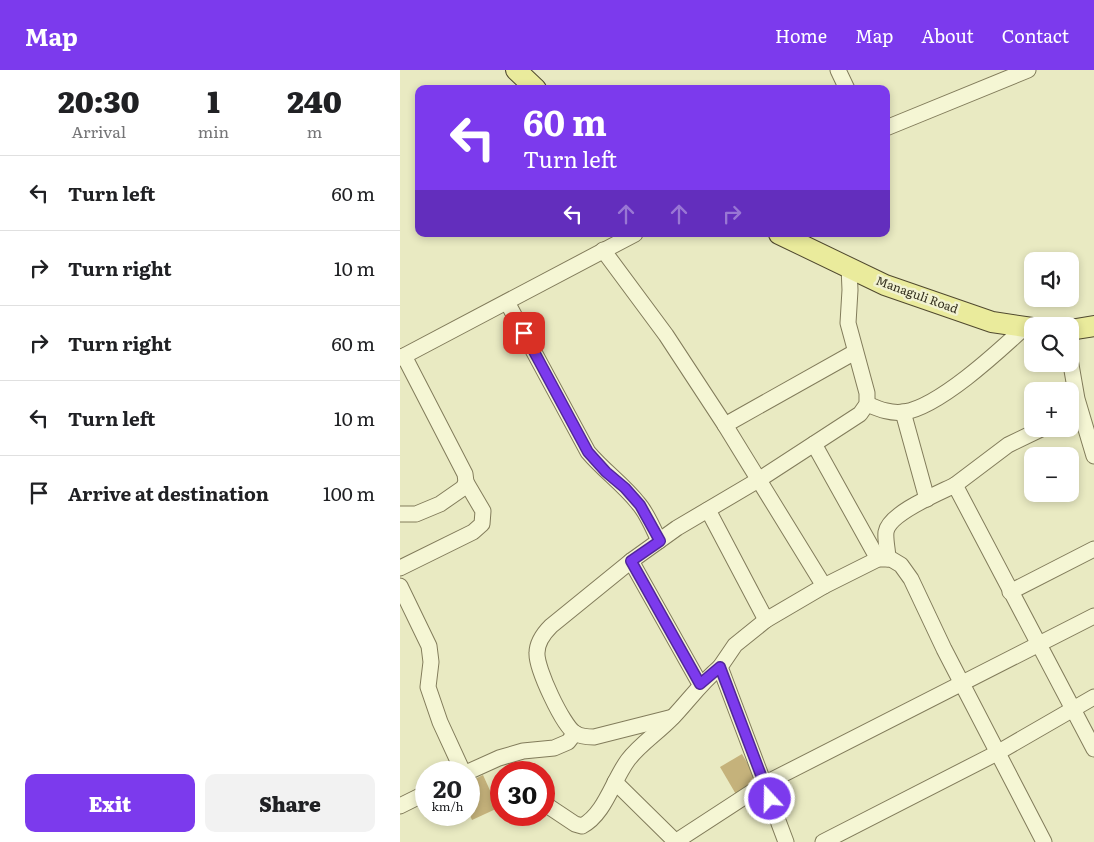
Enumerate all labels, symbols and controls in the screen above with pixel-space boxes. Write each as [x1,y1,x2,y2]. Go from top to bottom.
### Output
text: Map [25,18,78,53]
text: Home [775,22,827,49]
text: Map [855,22,893,49]
text: About [921,22,974,49]
text: Contact [1002,22,1069,49]
text: 20:30 [58,78,140,122]
text: 1 [207,78,220,122]
text: 240 [287,78,342,122]
text: 60 m [523,95,607,147]
icon: left [440,105,505,170]
text: Arrival [72,119,126,143]
text: min [198,119,229,143]
text: m [307,119,322,143]
text: Turn left [523,142,617,175]
icon: left [25,179,53,207]
text: Turn left [68,179,155,207]
text: 60 m [332,179,375,207]
icon: left [559,200,587,228]
icon: ahead [612,200,640,228]
icon: ahead [665,200,693,228]
icon: right [718,200,746,228]
map controls [1024,252,1079,502]
button: sound [1024,252,1079,307]
icon: right [25,254,53,282]
text: Turn right [68,254,172,282]
text: 10 m [334,254,375,282]
street label: Managuli Road [874,271,962,318]
pin [503,312,545,354]
button: search [1024,317,1079,372]
icon: arrive [510,319,538,347]
icon: right [25,329,53,357]
text: Turn right [68,329,172,357]
text: 60 m [332,329,375,357]
button: + [1024,382,1079,437]
icon: left [25,404,53,432]
text: Turn left [68,404,155,432]
text: 10 m [334,404,375,432]
button: − [1024,447,1079,502]
icon: arrive [25,479,53,507]
text: Arrive at destination [68,479,269,507]
text: 100 m [323,479,375,507]
speed limit sign: 30 [490,761,555,826]
text: 20 [433,769,462,806]
position arrow [743,772,795,824]
button: Exit [25,774,195,832]
button: Share [205,774,375,832]
text: km/h [432,797,463,815]

